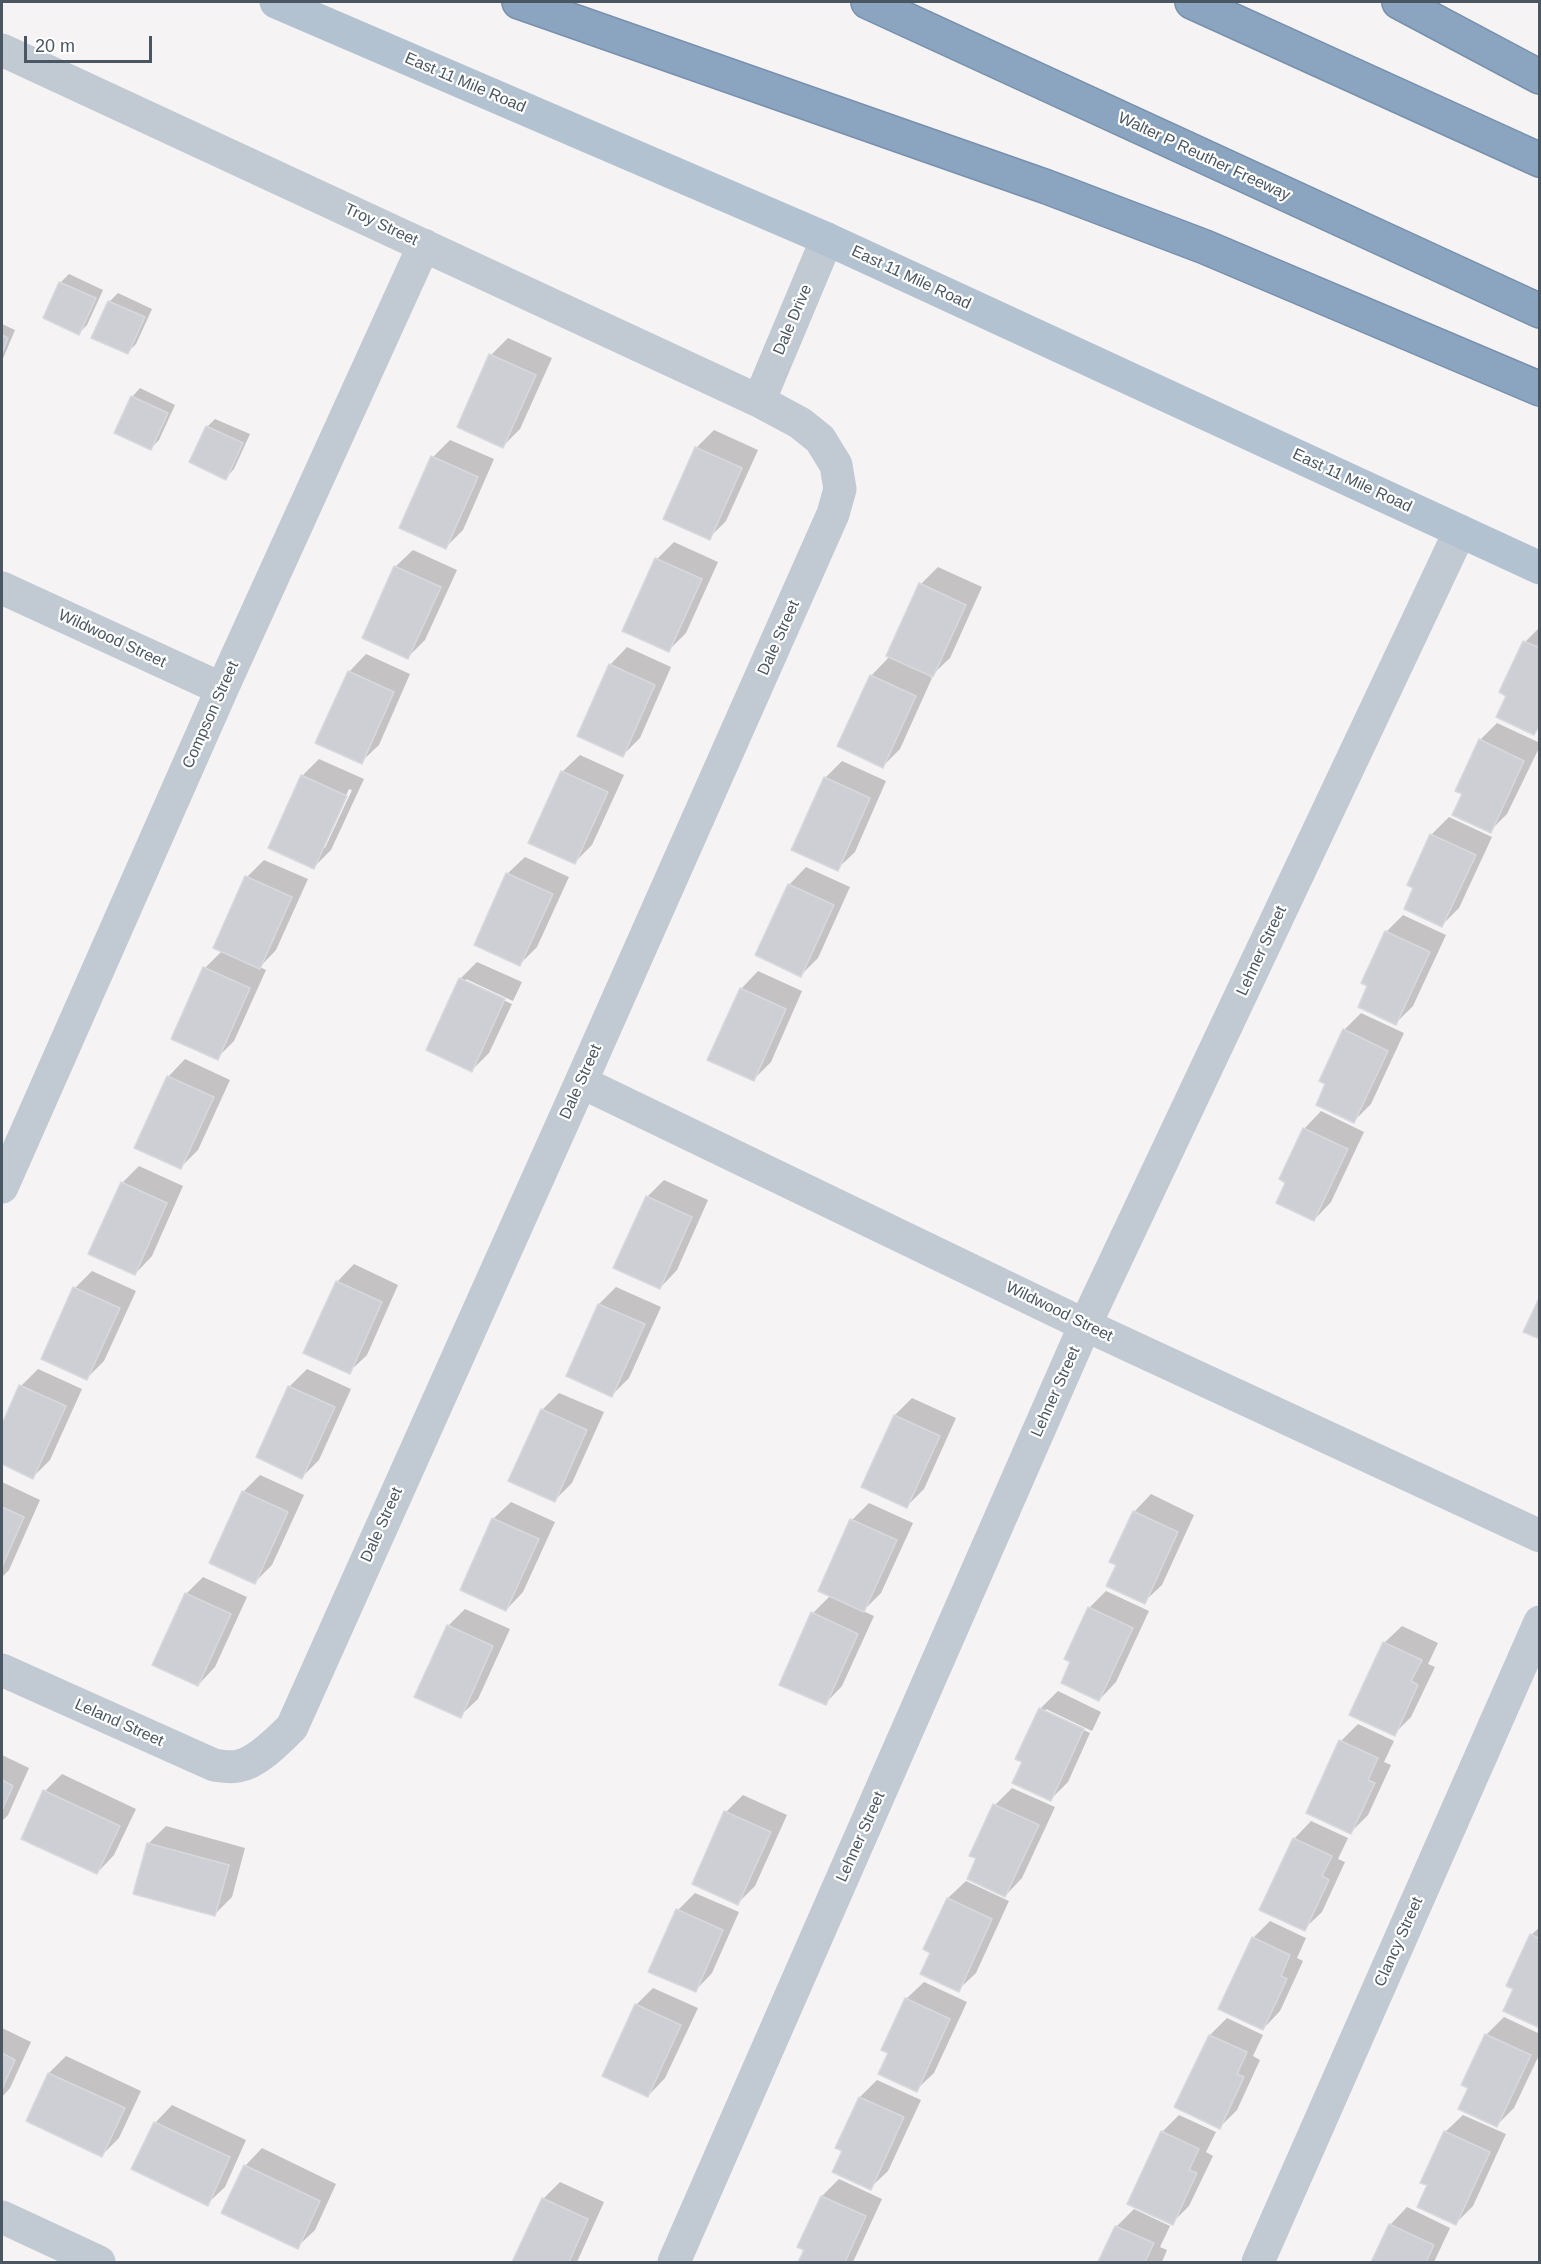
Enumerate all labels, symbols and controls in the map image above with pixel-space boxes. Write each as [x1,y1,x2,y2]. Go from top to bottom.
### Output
scale bar [27,24,154,62]
text: 20 m [35,36,75,56]
street label: East 11 Mile Road [402,49,528,117]
street label: Walter P Reuther Freeway [1115,109,1293,205]
street label: Troy Street [341,200,421,250]
street label: East 11 Mile Road [848,242,974,314]
street label: Dale Drive [770,282,816,358]
street label: East 11 Mile Road [1289,445,1415,517]
street label: Dale Street [754,598,804,678]
street label: Wildwood Street [55,606,169,672]
street label: Compson Street [179,658,243,772]
street label: Lehner Street [1233,903,1291,999]
street label: Dale Street [556,1042,606,1122]
street label: Wildwood Street [1002,1278,1116,1346]
street label: Lehner Street [1028,1344,1084,1440]
street label: Dale Street [357,1485,407,1565]
street label: Leland Street [72,1695,166,1751]
street label: Lehner Street [833,1789,889,1885]
street label: Clancy Street [1371,1894,1427,1990]

